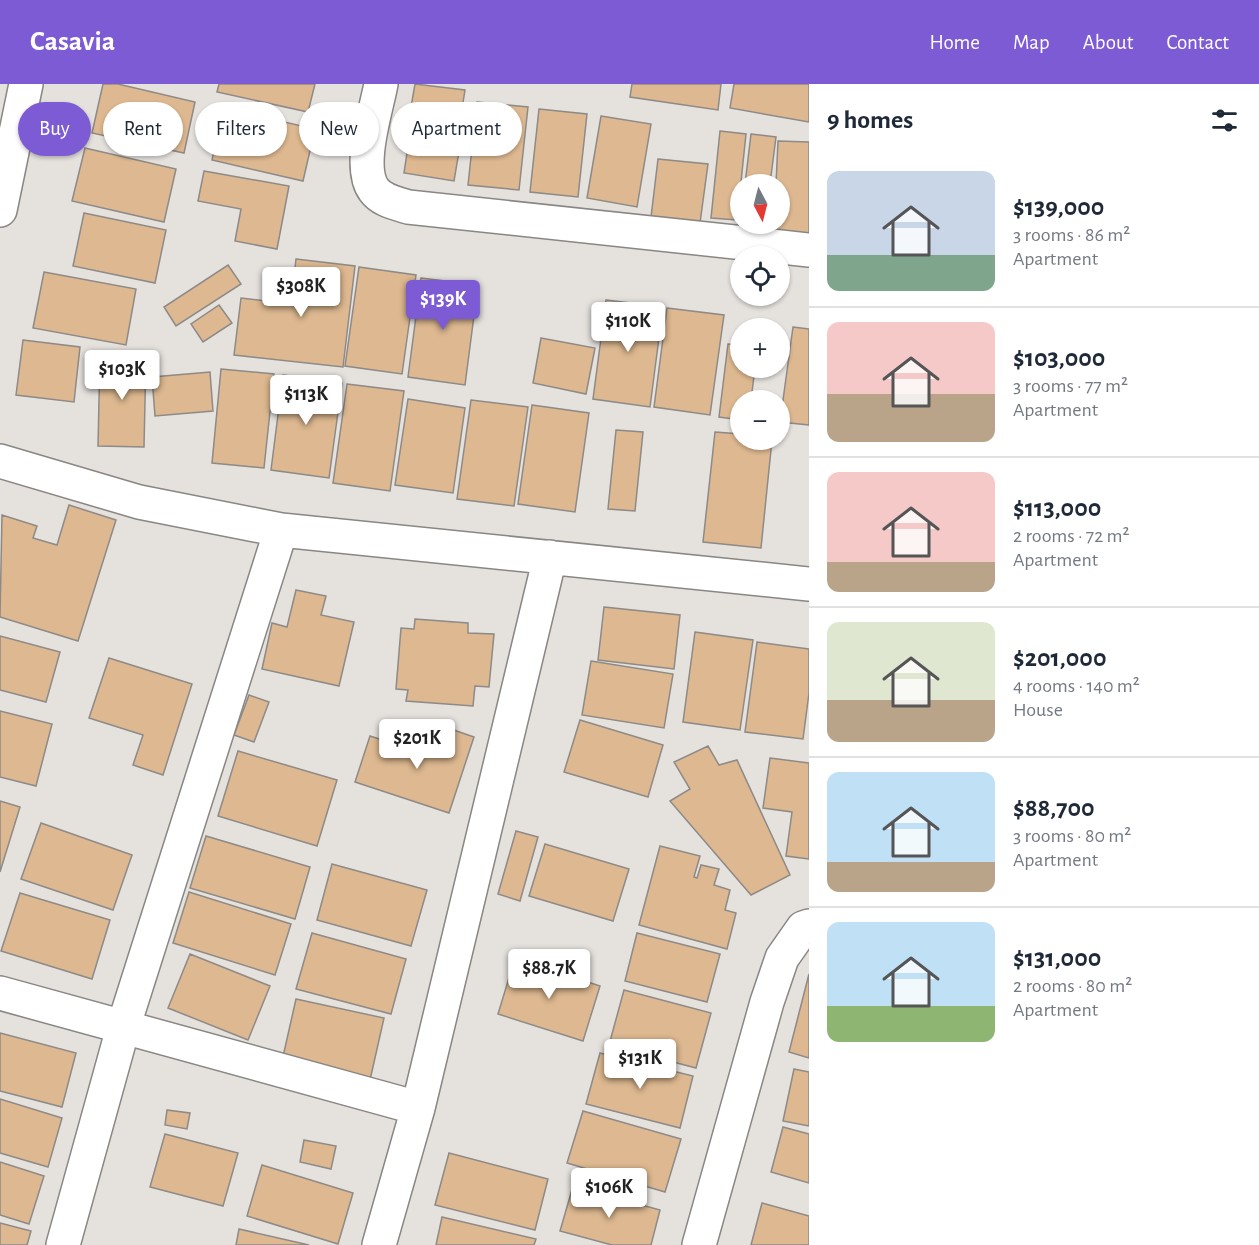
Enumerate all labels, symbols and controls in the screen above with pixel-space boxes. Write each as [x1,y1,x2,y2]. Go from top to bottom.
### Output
text: Casavia [30,28,115,56]
text: Home [929,32,980,53]
text: Map [1013,32,1050,53]
text: About [1083,32,1133,53]
text: Contact [1166,32,1229,53]
chip: Buy [18,102,91,156]
chip: Rent [103,102,183,156]
chip: Filters [195,102,287,156]
chip: New [299,102,379,156]
chip: Apartment [391,102,522,156]
icon: filters [1208,104,1241,137]
text: 9 homes [827,107,913,133]
north arrow [730,174,790,234]
map controls [730,174,790,450]
text: $139,000 [1013,194,1104,220]
icon: home [875,195,947,267]
text: 3 rooms · 86 m² [1013,225,1130,245]
button: locate [730,246,790,306]
text: Apartment [1013,249,1098,269]
pin: $308K [259,267,343,318]
text: $308K [276,276,326,296]
pin: $139K [401,280,485,331]
text: $139K [420,289,466,309]
pin: $110K [586,302,670,353]
text: $110K [605,311,651,331]
button: + [730,318,790,378]
text: $103,000 [1013,345,1105,371]
icon: home [875,346,947,418]
pin: $103K [80,350,164,401]
text: $103K [99,359,145,379]
pin: $113K [264,375,348,426]
text: 3 rooms · 77 m² [1013,376,1128,396]
text: $113K [284,384,328,404]
button: − [730,390,790,450]
text: Apartment [1013,400,1098,420]
text: $113,000 [1013,495,1101,521]
icon: home [875,496,947,568]
text: 2 rooms · 72 m² [1013,526,1130,546]
text: Apartment [1013,550,1098,570]
text: $201,000 [1013,645,1106,671]
icon: home [875,646,947,718]
text: 4 rooms · 140 m² [1013,676,1140,696]
text: House [1013,700,1063,720]
pin: $201K [375,719,459,770]
text: $201K [393,728,441,748]
text: $88,700 [1013,795,1095,821]
icon: home [875,796,947,868]
text: 3 rooms · 80 m² [1013,826,1131,846]
text: Apartment [1013,850,1098,870]
text: $131,000 [1013,945,1101,971]
icon: home [875,946,947,1018]
pin: $88.7K [500,949,598,1000]
text: $88.7K [522,958,576,978]
text: 2 rooms · 80 m² [1013,976,1132,996]
text: Apartment [1013,1000,1098,1020]
pin: $131K [598,1039,682,1090]
text: $131K [618,1048,662,1068]
pin: $106K [567,1168,651,1219]
text: $106K [585,1177,633,1197]

